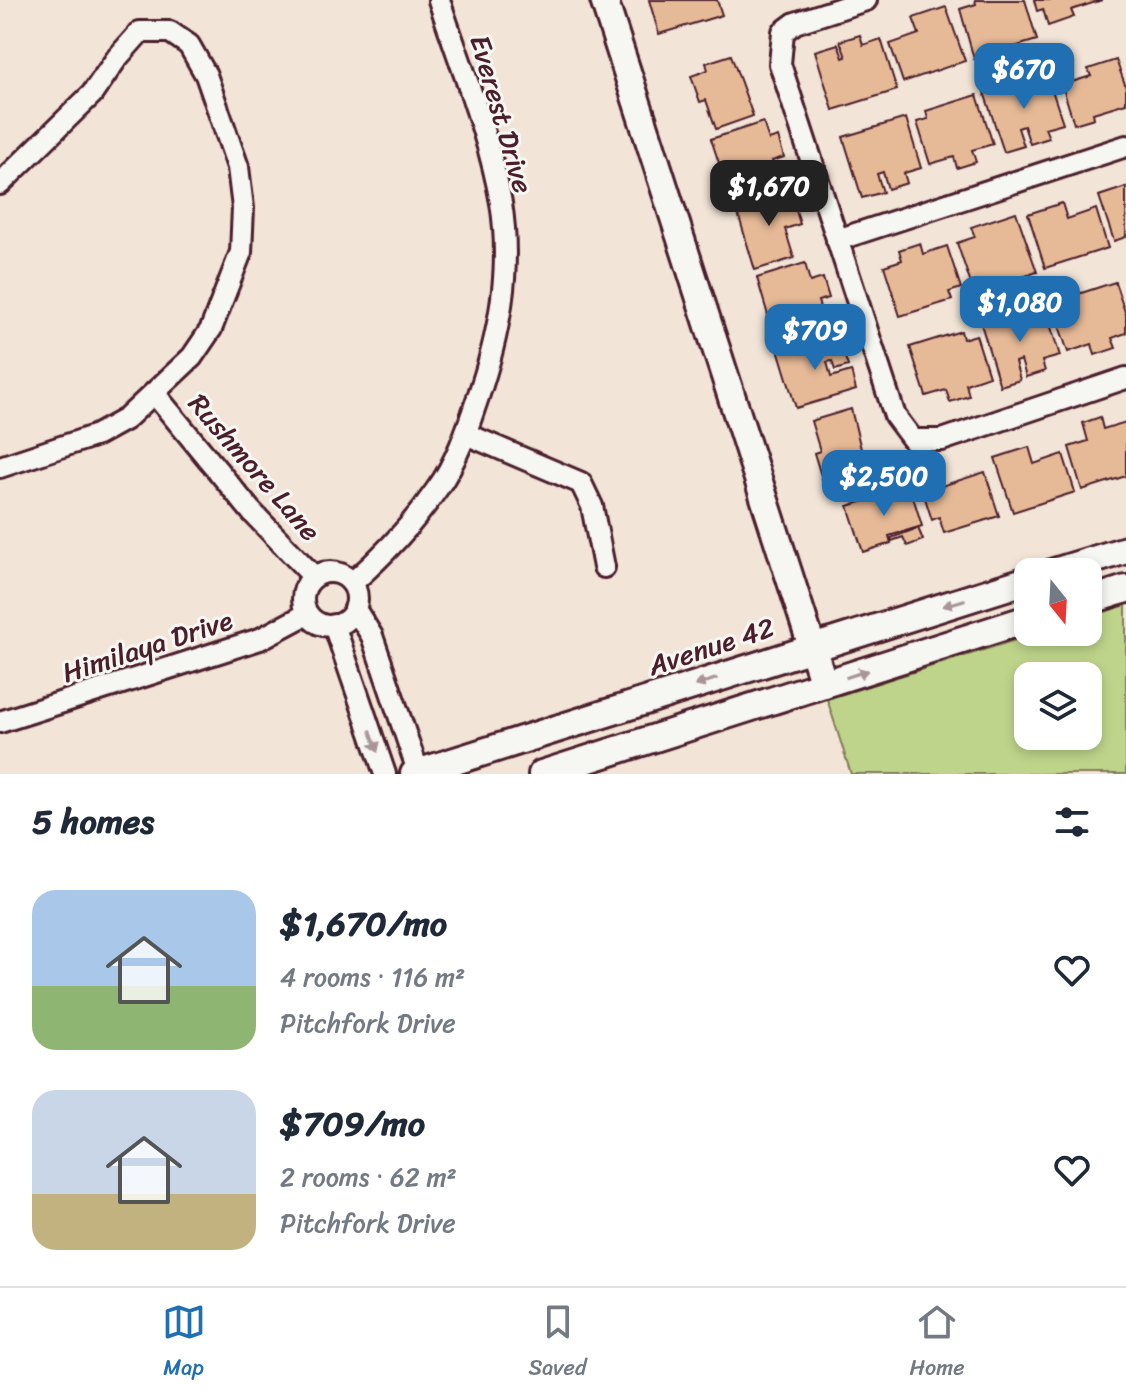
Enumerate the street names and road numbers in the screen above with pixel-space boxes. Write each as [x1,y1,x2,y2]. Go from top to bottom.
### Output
street label: Everest Drive [455,29,548,199]
street label: Rushmore Lane [176,382,333,553]
street label: Himilaya Drive [55,596,239,697]
street label: Avenue 42 [641,603,781,690]

